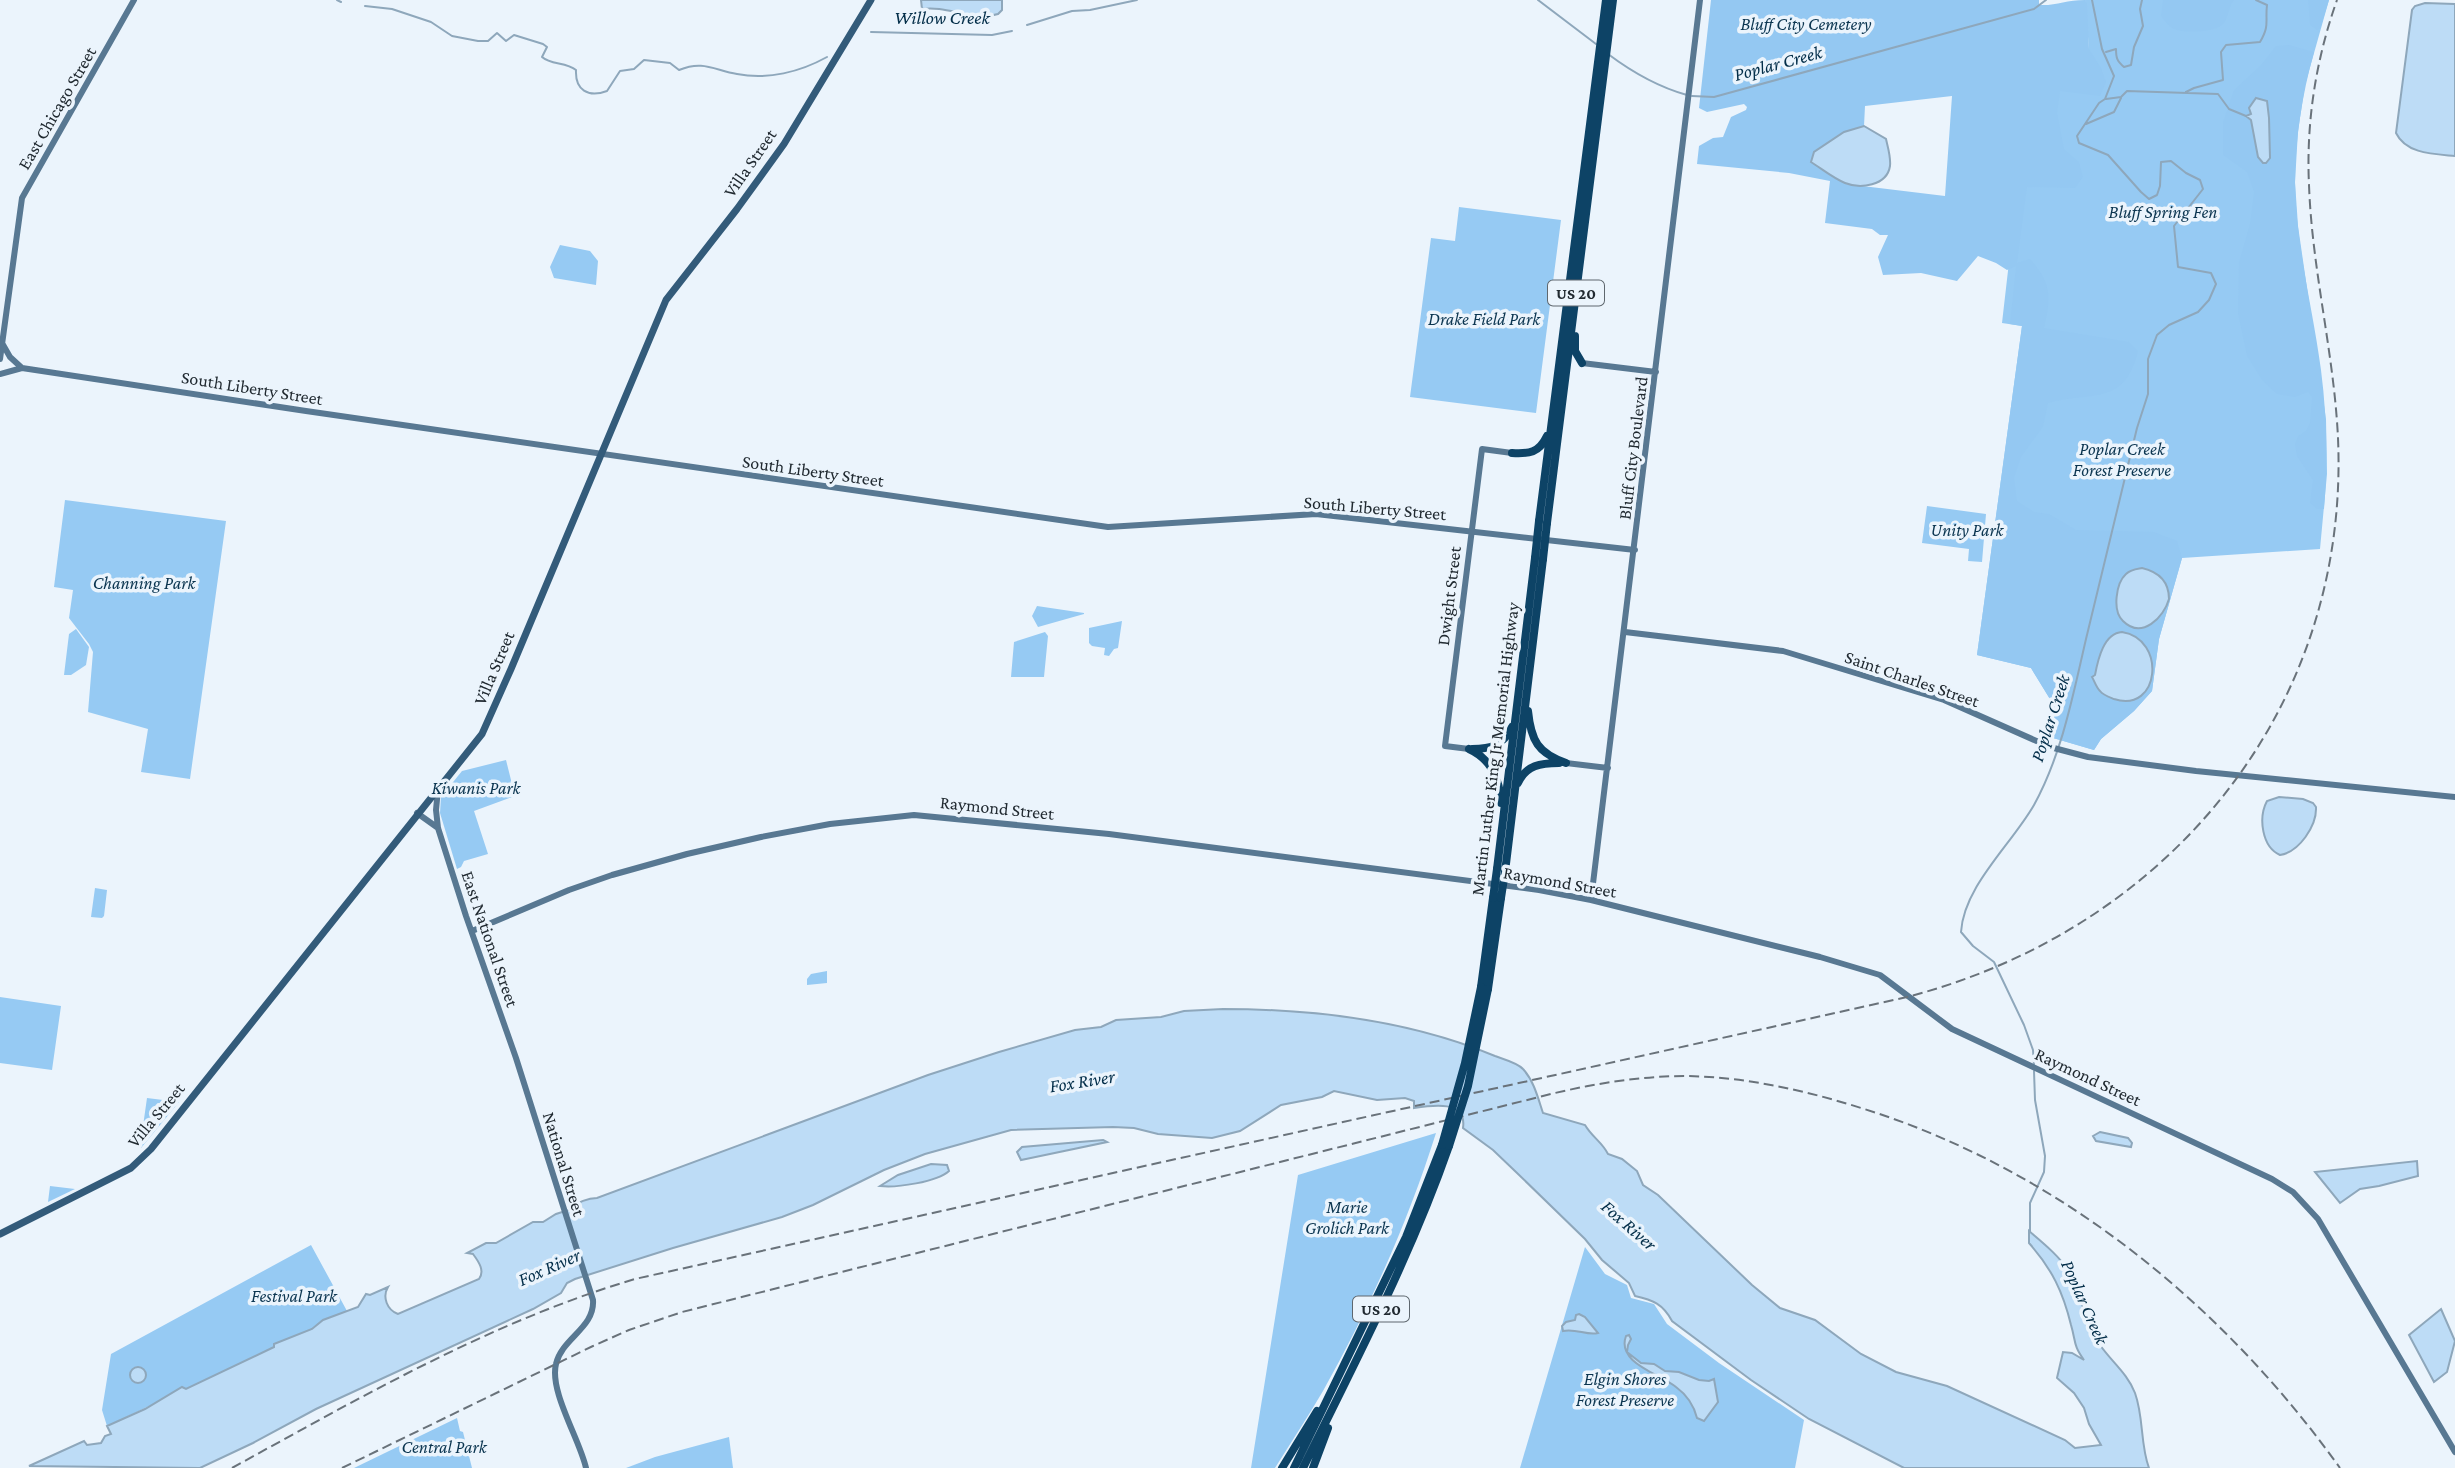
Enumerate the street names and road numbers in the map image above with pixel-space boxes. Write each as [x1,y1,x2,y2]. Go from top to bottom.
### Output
street label: East Chicago Street [14,42,101,173]
street label: Villa Street [719,124,781,201]
road number: US 20 [1548,280,1604,306]
street label: South Liberty Street [180,367,325,409]
street label: Bluff City Boulevard [1614,375,1652,521]
street label: South Liberty Street [741,451,886,491]
street label: South Liberty Street [1303,492,1448,524]
street label: Dwight Street [1433,544,1465,647]
street label: Martin Luther King Jr Memorial Highway [1467,600,1523,897]
street label: Villa Street [470,627,519,708]
street label: Saint Charles Street [1842,647,1983,712]
street label: Raymond Street [939,792,1056,824]
street label: Raymond Street [1502,862,1619,902]
street label: East National Street [457,868,523,1011]
street label: Raymond Street [2032,1044,2145,1111]
street label: Villa Street [123,1078,189,1151]
street label: National Street [539,1109,590,1220]
road number: US 20 [1353,1296,1409,1322]

